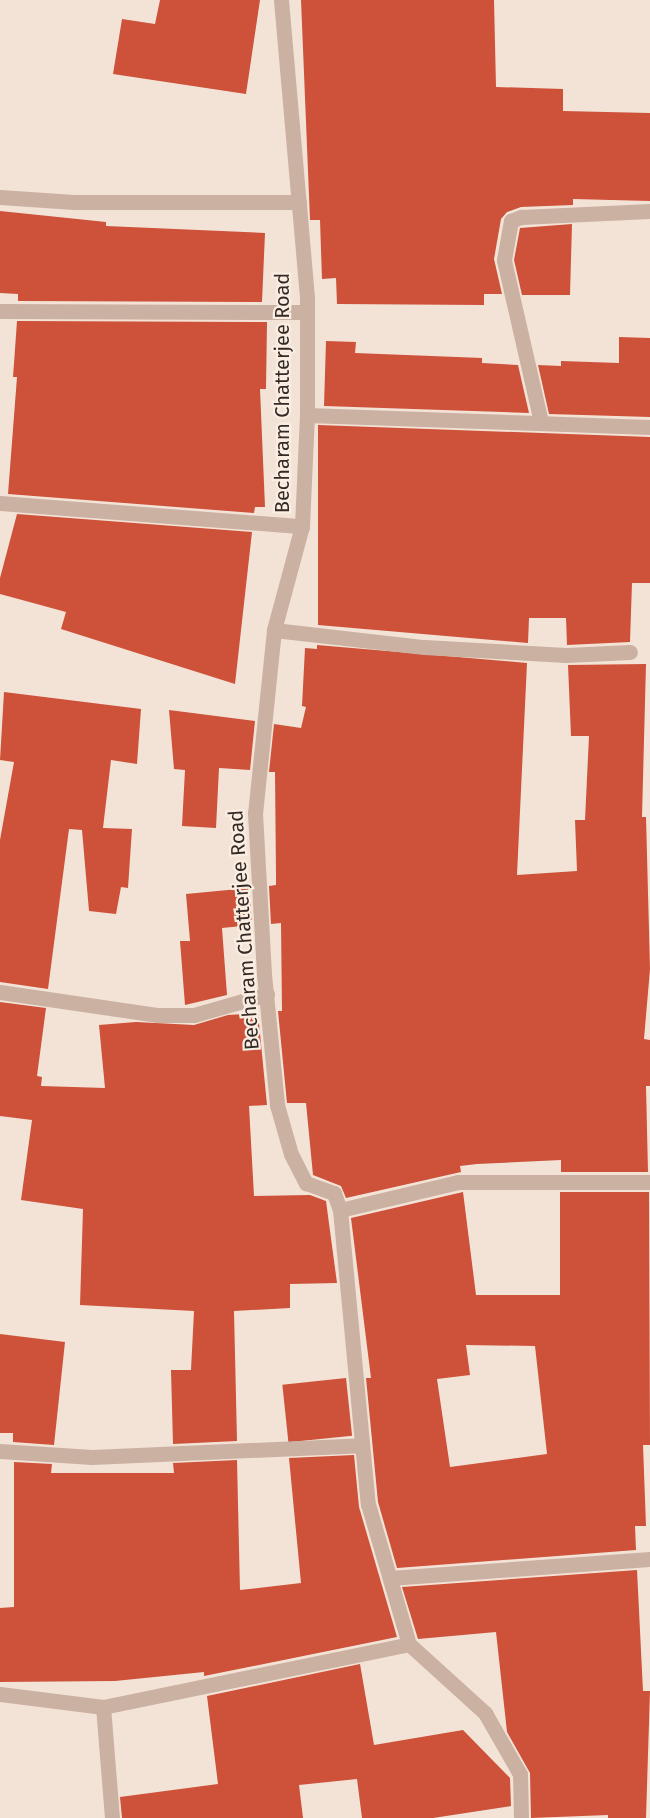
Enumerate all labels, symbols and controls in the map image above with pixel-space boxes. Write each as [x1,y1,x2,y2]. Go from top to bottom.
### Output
street label: Becharam Chatterjee Road [270,273,294,513]
street label: Becharam Chatterjee Road [224,809,264,1051]

